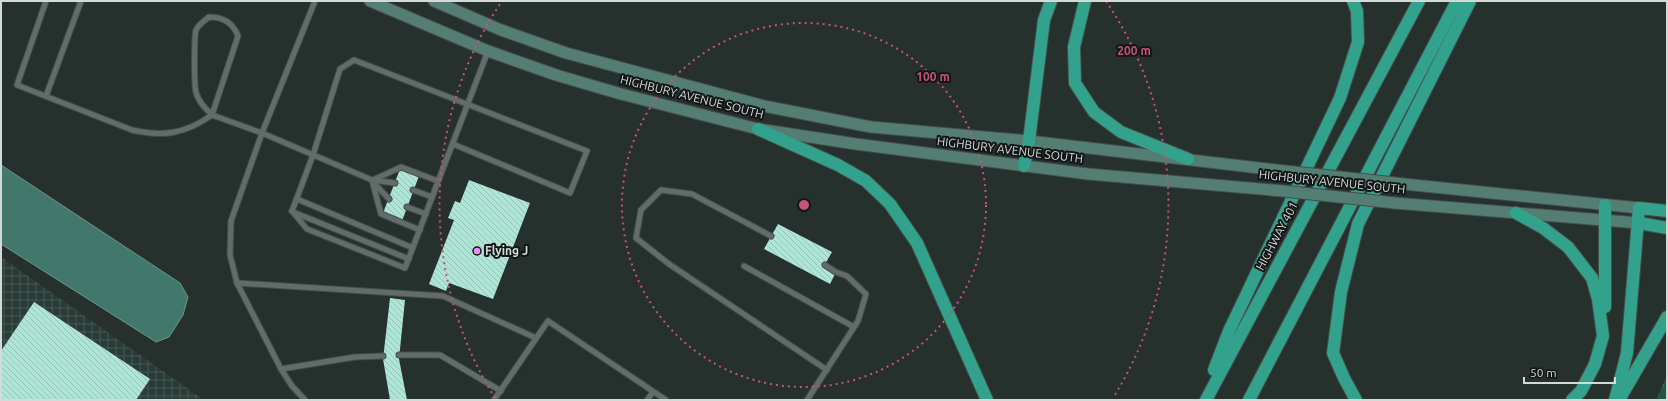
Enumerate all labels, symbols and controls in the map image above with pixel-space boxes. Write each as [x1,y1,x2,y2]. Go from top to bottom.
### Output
text: 200 m [1117,44,1151,57]
text: 100 m [916,70,950,83]
street label: HIGHBURY AVENUE SOUTH [619,72,765,121]
street label: HIGHBURY AVENUE SOUTH [936,134,1084,165]
street label: HIGHBURY AVENUE SOUTH [1258,167,1406,196]
centre of rings [797,198,811,212]
street label: HIGHWAY 401 [1253,199,1300,272]
place label: Flying J [485,244,528,257]
marker: Flying J [472,246,482,256]
scale bar [1524,359,1615,385]
text: 50 m [1530,366,1557,379]

